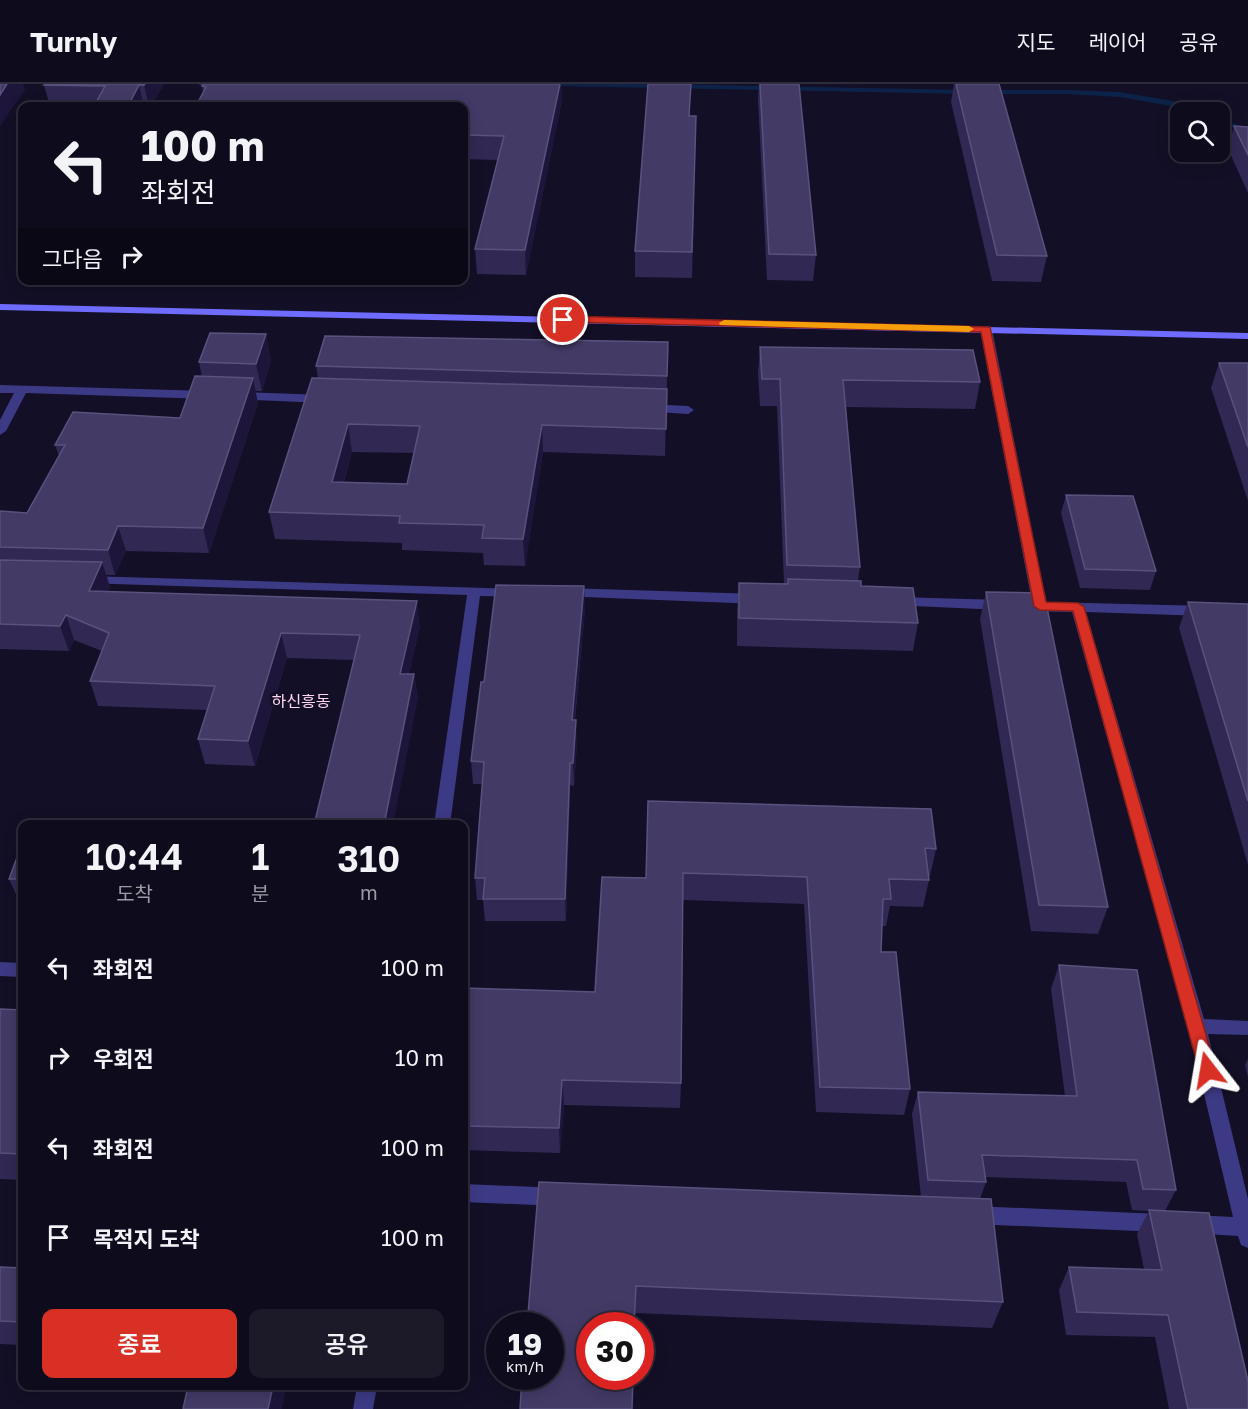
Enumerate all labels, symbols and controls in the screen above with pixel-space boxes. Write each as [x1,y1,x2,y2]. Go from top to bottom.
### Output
text: Turnly [30,25,117,58]
text: 지도 [1017,29,1055,55]
text: 레이어 [1088,29,1146,55]
text: 공유 [1179,29,1218,55]
map controls [1170,102,1230,162]
button: search [1170,102,1230,162]
text: 100 m [141,120,264,170]
icon: left [42,126,120,204]
text: 좌회전 [141,176,216,208]
icon: right [115,240,148,273]
text: 그다음 [42,245,103,272]
pin [537,294,588,345]
icon: arrive [546,303,579,336]
district label: 하신흥동 [272,691,331,711]
text: 10:44 [86,835,183,878]
text: 1 [251,835,269,878]
text: 310 [337,837,400,880]
text: m [360,880,378,904]
text: 도착 [116,881,153,905]
text: 분 [251,881,270,905]
icon: left [42,951,75,984]
text: 100 m [381,954,444,981]
text: 좌회전 [93,955,154,982]
position arrow [1176,1038,1240,1102]
icon: right [42,1041,75,1074]
text: 10 m [395,1044,444,1071]
text: 우회전 [93,1045,154,1072]
icon: left [42,1131,75,1164]
text: 100 m [381,1134,444,1161]
text: 좌회전 [93,1135,154,1162]
icon: arrive [42,1221,75,1254]
text: 100 m [381,1224,444,1251]
text: 목적지 도착 [93,1225,200,1252]
button: 종료 [42,1309,237,1378]
button: 공유 [249,1309,444,1378]
speed limit sign: 30 [576,1312,654,1390]
text: 19 [508,1326,542,1362]
text: km/h [506,1357,544,1375]

